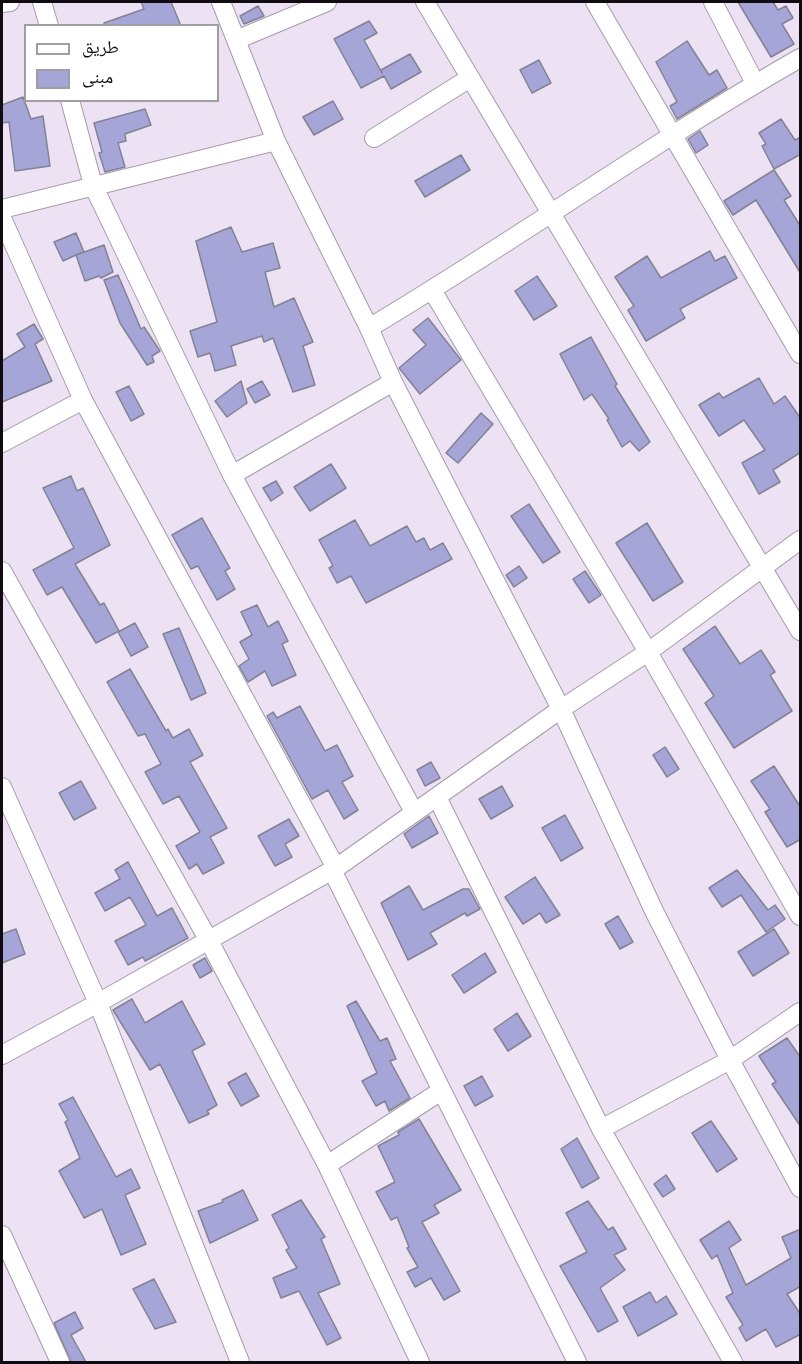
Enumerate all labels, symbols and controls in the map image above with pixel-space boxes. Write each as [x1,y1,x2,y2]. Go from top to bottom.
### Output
legend [24,24,219,102]
text: طريق [82,35,119,58]
text: مبنى [82,65,113,88]

